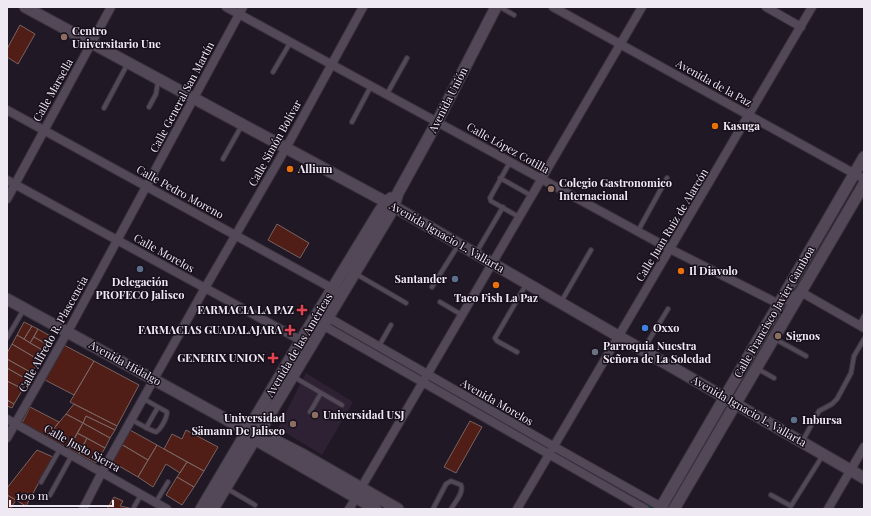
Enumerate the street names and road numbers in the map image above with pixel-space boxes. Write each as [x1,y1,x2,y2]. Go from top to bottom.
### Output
street label: Calle General San Martín [146,38,217,155]
street label: Calle Marsella [29,55,76,124]
street label: Avenida de la Paz [673,55,755,110]
street label: Avenida Unión [424,64,471,136]
street label: Calle Simón Bolívar [245,97,305,189]
street label: Calle López Cotilla [464,119,553,177]
street label: Calle Pedro Moreno [134,161,227,222]
street label: Calle Juan Ruiz de Alarcón [632,165,712,284]
street label: Avenida Ignacio L. Vallarta [386,197,508,276]
street label: Calle Morelos [131,230,197,275]
street label: Calle Francisco Javier Gamboa [730,243,818,380]
street label: Calle Alfredo R. Plascencia [14,273,91,394]
street label: Avenida de las Américas [261,290,336,400]
street label: Avenida Hidalgo [86,336,164,389]
street label: Avenida Ignacio L. Vallarta [688,371,810,450]
street label: Avenida Morelos [457,374,536,429]
street label: Calle Justo Sierra [41,420,123,475]

